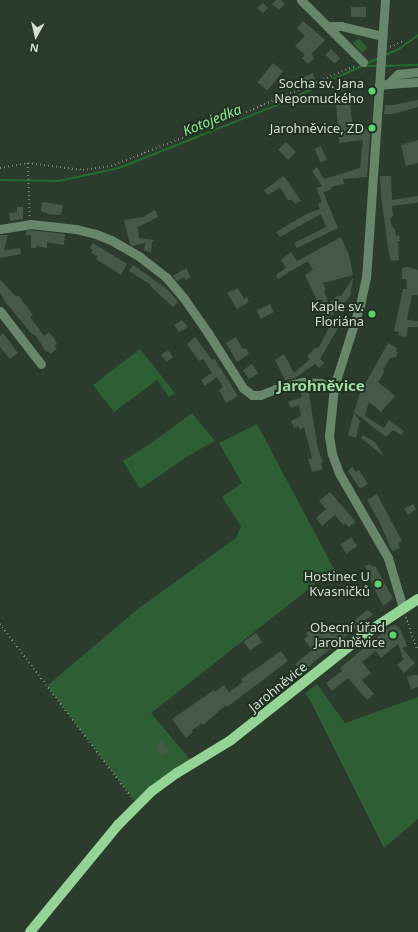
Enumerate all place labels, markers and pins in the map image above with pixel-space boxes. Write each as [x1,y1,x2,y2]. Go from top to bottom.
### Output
place label: Socha sv. Jana Nepomuckého [274,76,364,107]
marker: Socha sv. Jana Nepomuckého [367,86,377,96]
place label: Jarohněvice, ZD [270,120,364,136]
marker: Jarohněvice, ZD [367,123,377,133]
place label: Kaple sv. Floriána [311,299,364,330]
marker: Kaple sv. Floriána [367,309,377,319]
place label: Hostinec U Kvasničků [304,569,370,600]
marker: Hostinec U Kvasničků [373,579,383,589]
place label: Obecní úřad Jarohněvice [310,620,385,651]
marker: Obecní úřad Jarohněvice [388,630,398,640]

